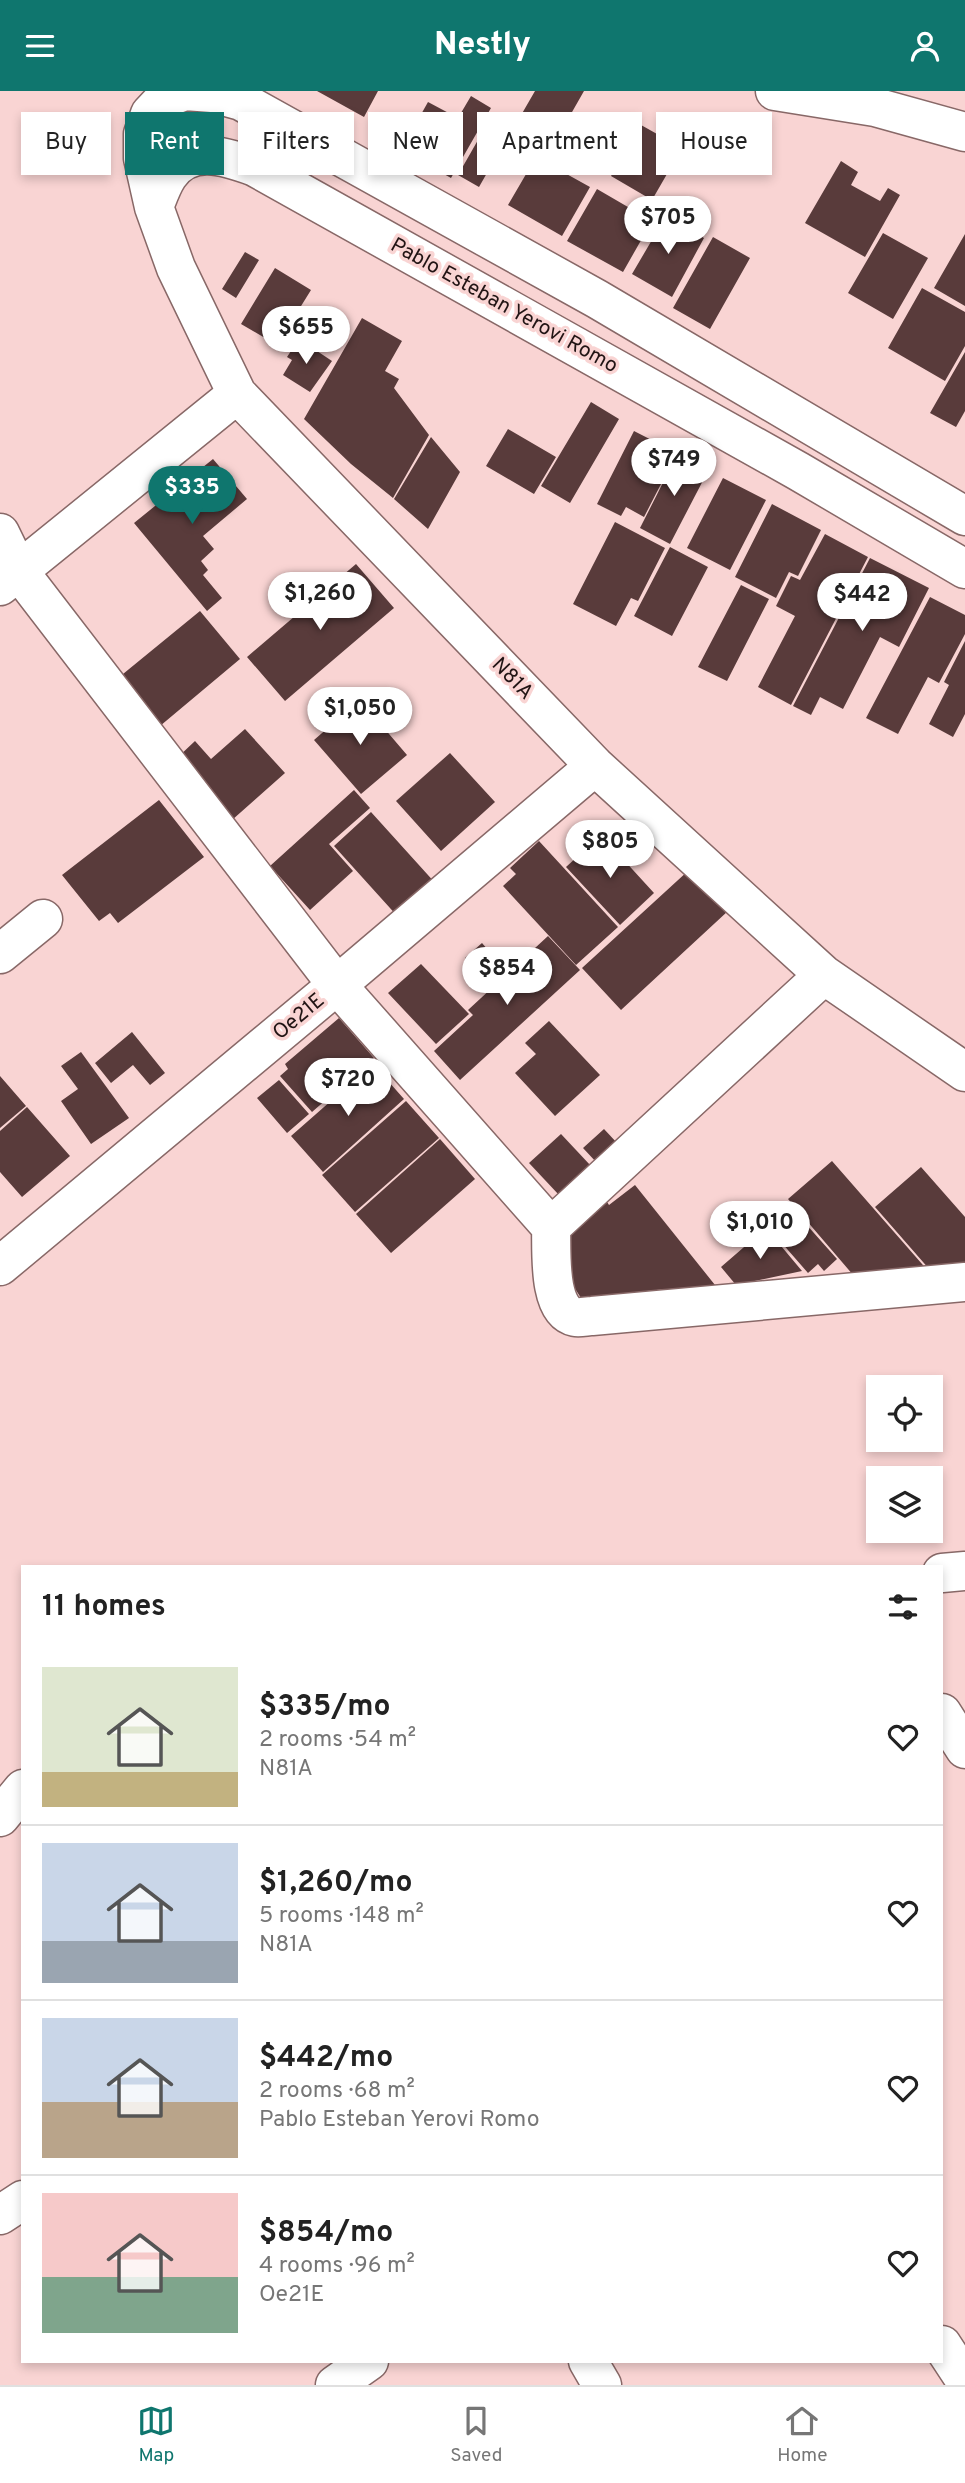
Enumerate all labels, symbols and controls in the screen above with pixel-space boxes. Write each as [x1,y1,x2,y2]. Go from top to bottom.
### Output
text: Nestly [434,26,531,66]
icon: menu [21,27,59,65]
icon: person [906,27,944,65]
chip: Buy [21,112,111,175]
chip: Rent [125,112,224,175]
chip: Filters [238,112,354,175]
chip: New [368,112,463,175]
chip: Apartment [477,112,642,175]
chip: House [656,112,772,175]
pin: $705 [627,197,709,256]
text: $705 [640,204,696,233]
street label: Pablo Esteban Yerovi Romo [385,232,623,380]
pin: $655 [265,307,347,366]
text: $655 [278,314,334,343]
pin: $749 [633,439,715,498]
text: $749 [647,446,701,475]
pin: $335 [151,467,233,526]
text: $335 [164,474,220,503]
pin: $1,260 [263,573,377,632]
pin: $442 [821,573,903,633]
text: $1,260 [284,580,356,609]
text: $442 [833,581,891,610]
street label: N81A [485,652,539,706]
pin: $1,050 [303,687,417,747]
text: $1,050 [323,695,397,724]
pin: $805 [569,821,651,880]
text: $805 [581,828,639,857]
pin: $854 [466,947,548,1007]
text: $854 [478,955,536,984]
street label: Oe21E [267,988,331,1046]
pin: $720 [307,1059,389,1118]
text: $720 [320,1066,376,1095]
pin: $1,010 [703,1201,817,1261]
text: $1,010 [726,1209,794,1238]
map controls [866,1375,943,1543]
button: locate [866,1375,943,1452]
button: layers [866,1466,943,1543]
icon: filters [884,1588,922,1626]
text: 11 homes [42,1589,166,1626]
text: $335/mo [259,1689,391,1726]
icon: home [98,1695,182,1779]
icon: heart [884,1718,922,1756]
text: 2 rooms · 54 m² [259,1726,416,1755]
text: N81A [259,1755,313,1784]
text: $1,260/mo [259,1865,413,1902]
icon: home [98,1871,182,1955]
icon: heart [884,1894,922,1932]
text: 5 rooms · 148 m² [259,1902,424,1931]
text: N81A [259,1931,313,1960]
text: $442/mo [259,2040,393,2077]
icon: home [98,2046,182,2130]
icon: heart [884,2069,922,2107]
text: 2 rooms · 68 m² [259,2077,415,2106]
text: Pablo Esteban Yerovi Romo [259,2106,540,2135]
text: $854/mo [259,2215,393,2252]
icon: home [98,2221,182,2305]
icon: heart [884,2244,922,2282]
text: 4 rooms · 96 m² [259,2252,415,2281]
text: Oe21E [259,2281,324,2310]
tab: Map [137,2402,175,2468]
tab: Saved [450,2402,502,2468]
tab: Home [777,2402,828,2468]

